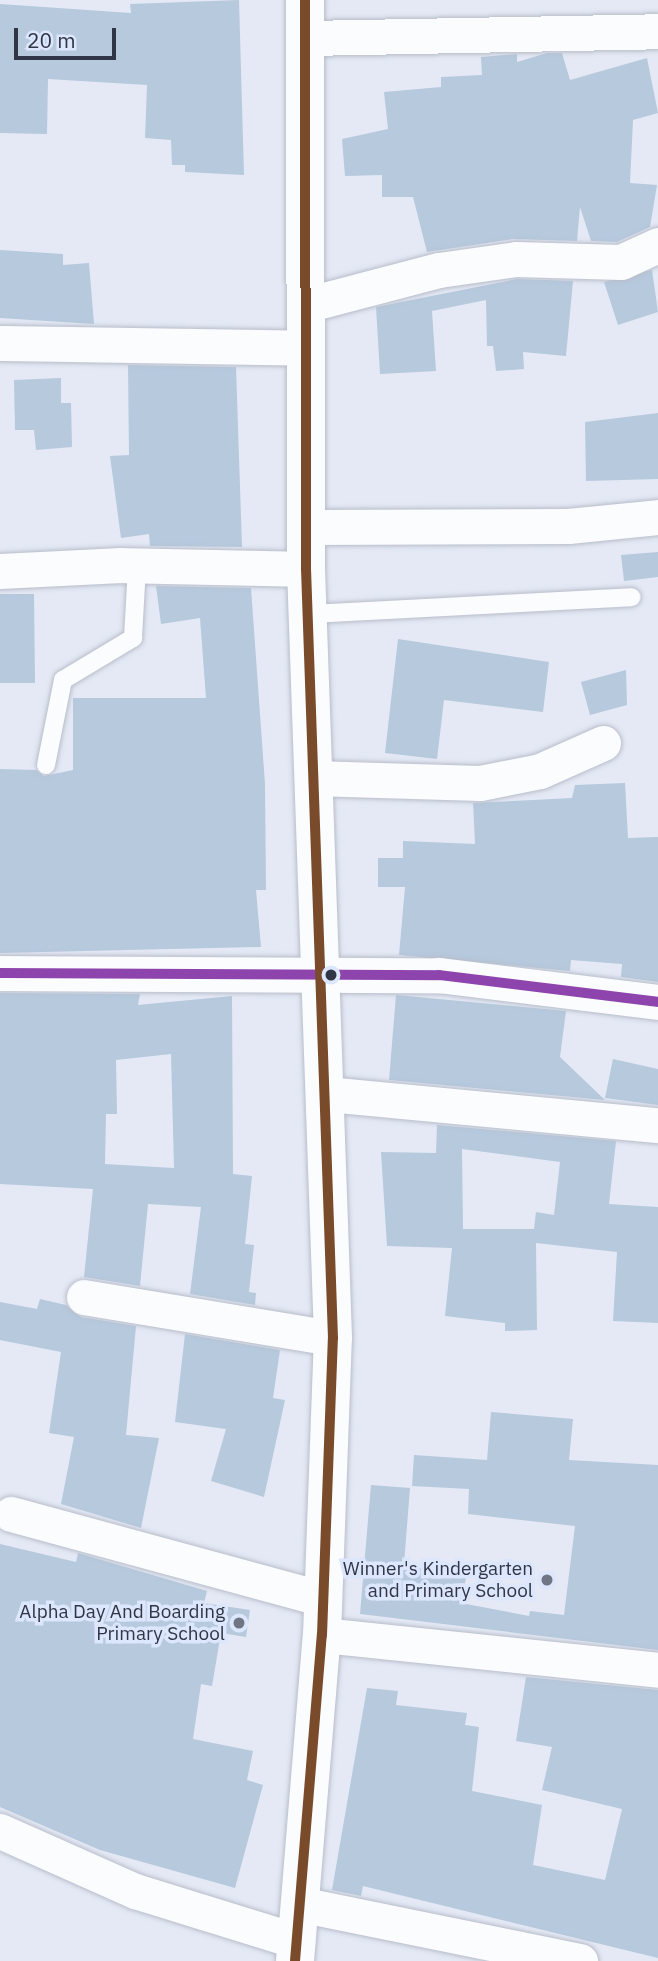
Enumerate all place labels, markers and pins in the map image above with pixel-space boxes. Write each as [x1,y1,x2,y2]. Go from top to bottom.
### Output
unlabelled marker [324,968,338,982]
place label: Winner's Kindergarten and Primary School [343,1558,533,1602]
marker: Winner's Kindergarten and Primary School [539,1572,555,1588]
place label: Alpha Day And Boarding Primary School [19,1601,225,1645]
marker: Alpha Day And Boarding Primary School [231,1615,247,1631]

